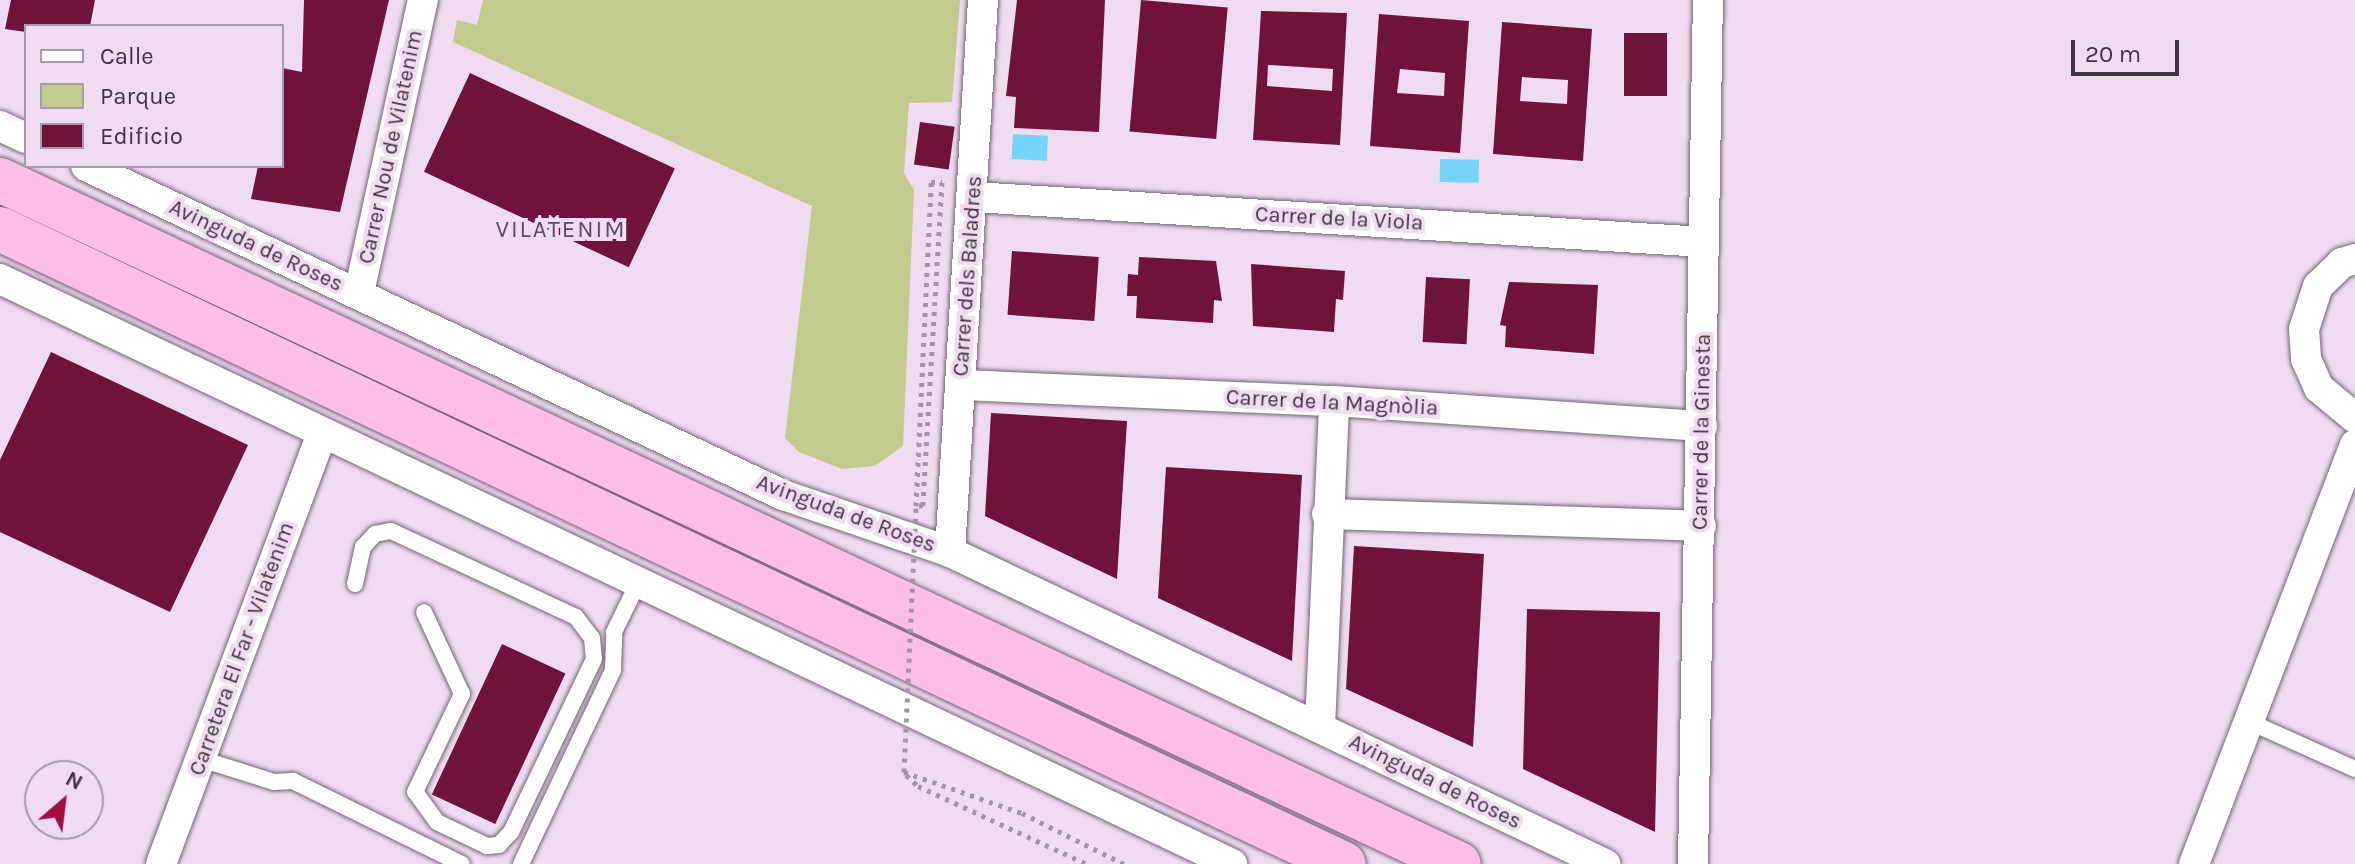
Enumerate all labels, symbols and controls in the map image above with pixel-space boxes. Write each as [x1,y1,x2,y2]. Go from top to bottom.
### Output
legend [24,24,284,168]
scale bar [2075,24,2183,74]
street label: Carrer Nou de Vilatenim [353,28,429,266]
text: 20 m [2085,40,2141,68]
text: Calle [100,42,154,70]
text: Parque [100,82,176,110]
text: Edificio [100,122,183,150]
street label: Carrer dels Baladres [948,175,988,377]
street label: Avinguda de Roses [165,194,347,298]
street label: Carrer de la Viola [1254,201,1424,237]
district label: VILATENIM [495,216,627,244]
street label: Carrer de la Ginesta [1687,334,1717,530]
street label: Carrer de la Magnòlia [1225,384,1439,422]
street label: Avinguda de Roses [753,469,939,559]
street label: Carretera El Far - Vilatenim [184,519,300,779]
street label: Avinguda de Roses [1344,729,1526,835]
north arrow [24,760,104,840]
text: N [61,765,87,796]

